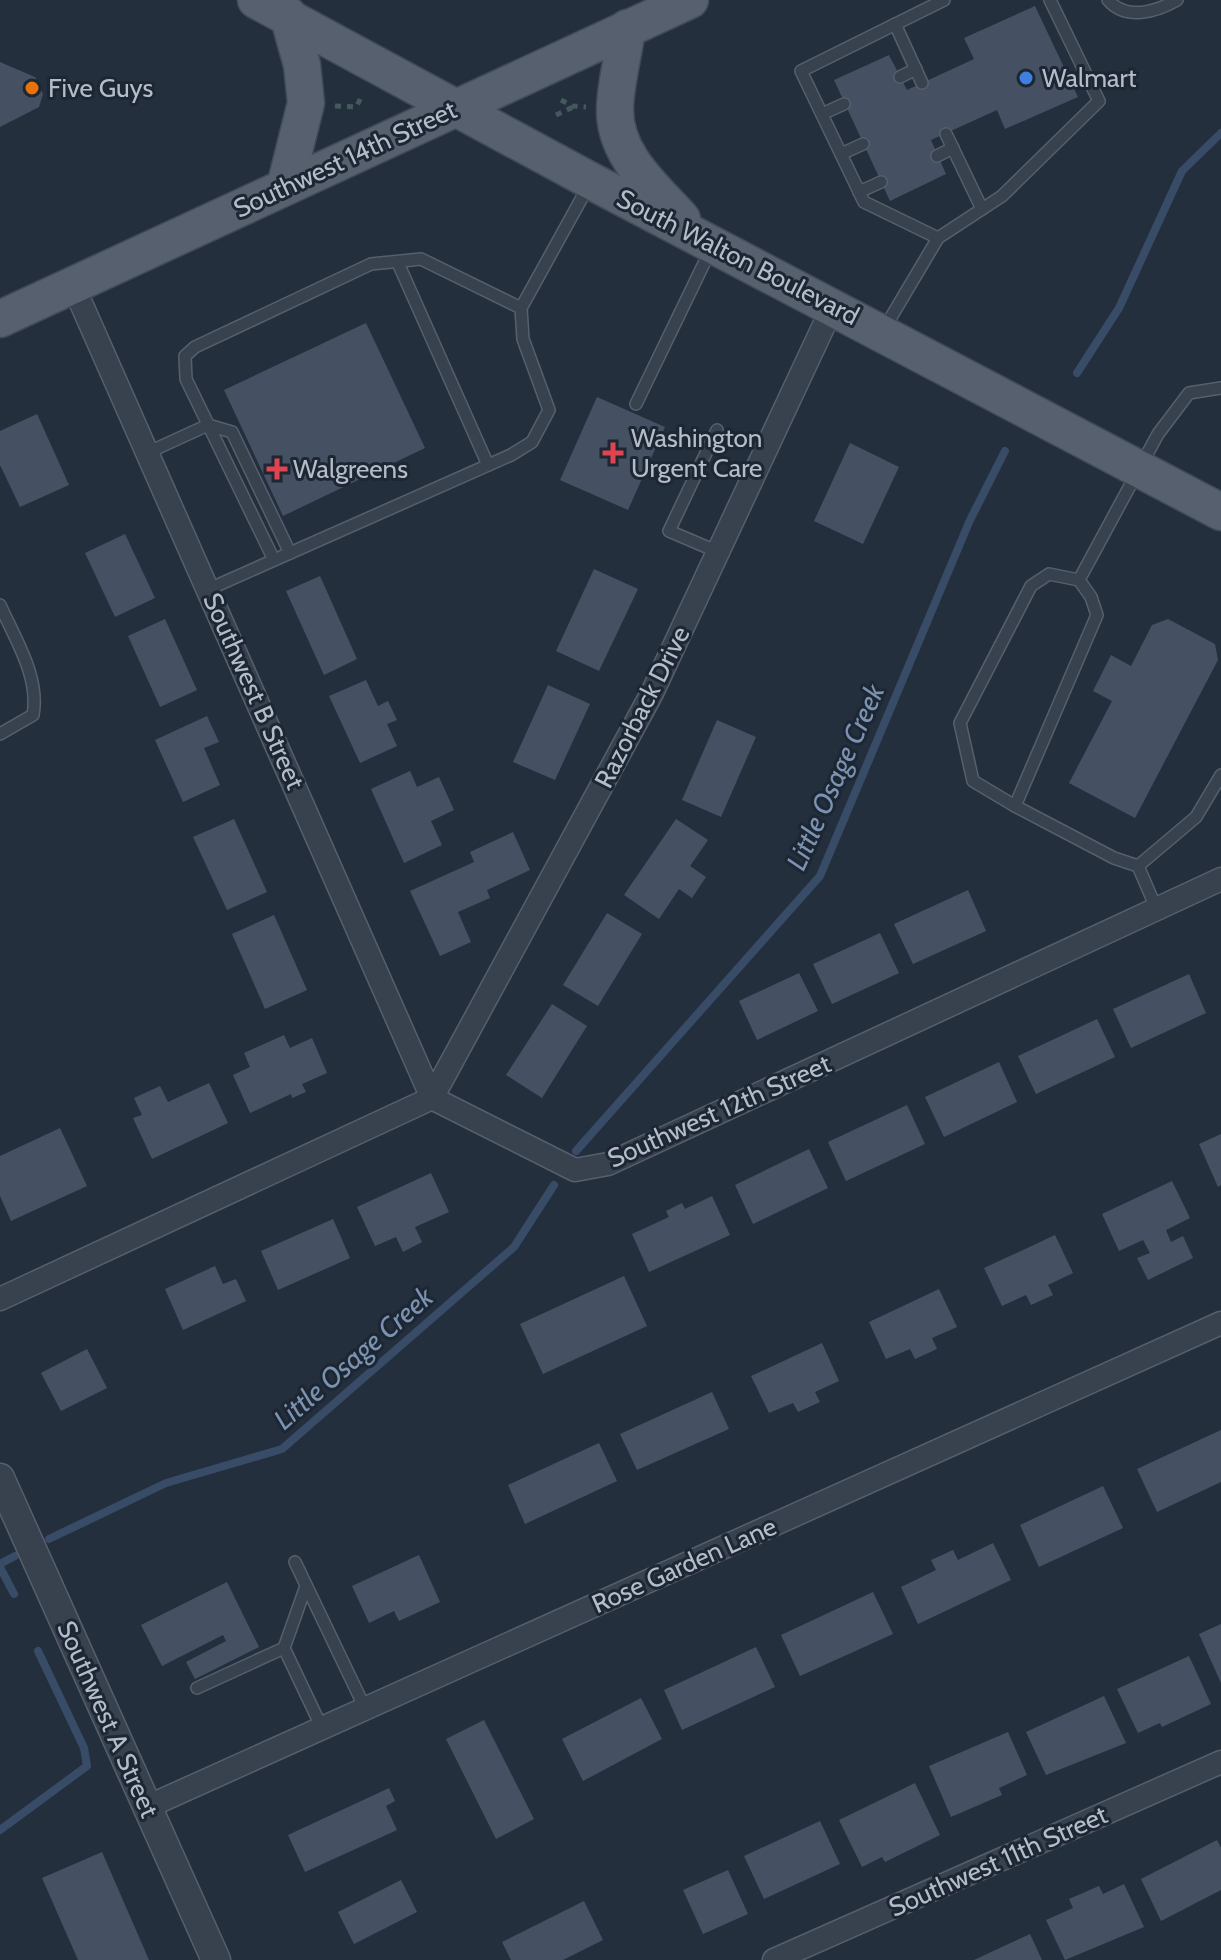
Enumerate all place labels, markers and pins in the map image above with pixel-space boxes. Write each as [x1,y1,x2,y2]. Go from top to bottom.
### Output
place label: Walmart [1042,62,1137,94]
marker: Walmart [1017,69,1035,87]
place label: Five Guys [48,72,154,104]
marker: Five Guys [23,79,41,97]
place label: Washington Urgent Care [631,422,762,484]
marker: Washington Urgent Care [602,442,624,464]
place label: Walgreens [293,453,408,485]
marker: Walgreens [268,460,286,478]

